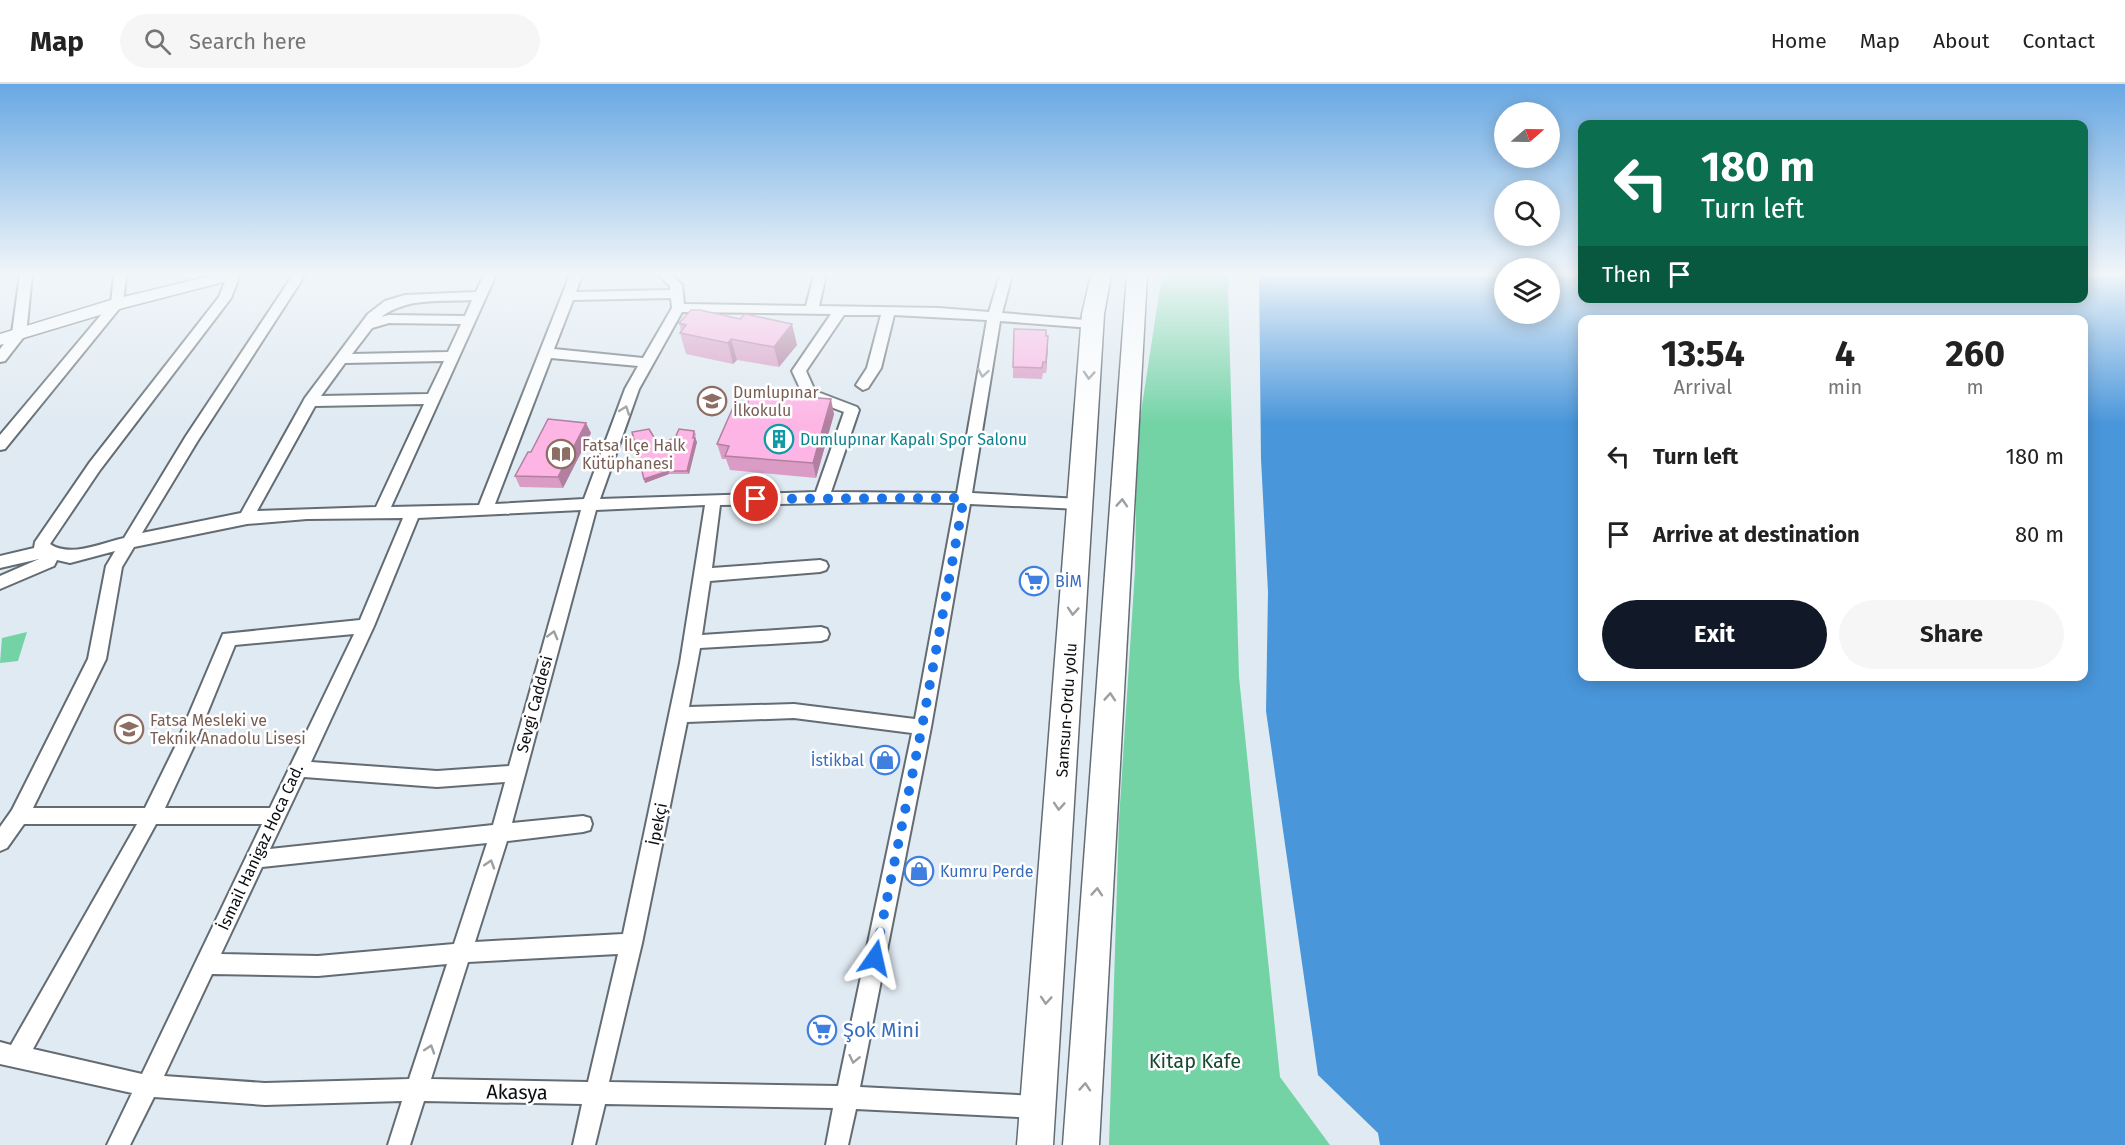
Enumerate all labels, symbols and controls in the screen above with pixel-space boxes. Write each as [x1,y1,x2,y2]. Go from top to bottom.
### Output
search box [120,14,540,68]
text: Map [30,25,84,58]
icon: search [141,25,174,58]
text: Search here [189,28,307,55]
text: Home [1771,28,1827,54]
text: Map [1860,28,1900,54]
text: About [1933,28,1990,54]
text: Contact [2023,28,2095,54]
north arrow [1494,102,1560,168]
map controls [1494,102,1560,324]
text: 180 m [1701,142,1815,192]
icon: left [1602,144,1680,222]
button: search [1494,180,1560,246]
text: Turn left [1701,193,1804,225]
button: layers [1494,258,1560,324]
icon: arrive [1663,258,1696,291]
text: Then [1602,261,1651,288]
text: 13:54 [1661,332,1745,376]
text: 4 [1835,332,1855,376]
text: 260 [1945,332,2005,376]
one-way arrow [978,368,990,377]
one-way arrow [1082,370,1095,379]
text: Arrival [1674,375,1732,399]
text: min [1828,375,1862,399]
text: m [1967,375,1984,399]
place label: Dumlupınar İlkokulu [733,383,819,420]
school or university icon: Dumlupınar İlkokulu [696,385,728,417]
one-way arrow [617,405,630,416]
building icon: Dumlupınar Kapalı Spor Salonu [763,423,795,455]
place label: Dumlupınar Kapalı Spor Salonu [800,430,1027,449]
place label: Fatsa İlçe Halk Kütüphanesi [582,435,686,473]
library icon: Fatsa İlçe Halk Kütüphanesi [545,438,577,470]
icon: left [1602,440,1635,473]
text: Turn left [1653,443,1738,470]
text: 180 m [2005,443,2064,470]
pin [730,473,781,524]
icon: arrive [739,482,772,515]
one-way arrow [1116,498,1129,507]
icon: arrive [1602,518,1635,551]
text: Arrive at destination [1653,521,1860,548]
text: 80 m [2015,521,2064,548]
supermarket icon: BİM [1018,565,1050,597]
place label: BİM [1055,571,1082,591]
button: Exit [1602,600,1827,669]
button: Share [1839,600,2064,669]
one-way arrow [1066,607,1079,616]
one-way arrow [546,631,558,641]
street label: Samsun-Ordu yolu [1052,642,1081,778]
street label: Sevgi Caddesi [512,654,557,755]
one-way arrow [1103,693,1116,702]
place label: Fatsa Mesleki ve Teknik Anadolu Lisesi [150,711,306,748]
school or university icon: Fatsa Mesleki ve Teknik Anadolu Lisesi [113,713,145,745]
shop icon: İstikbal [869,744,901,776]
place label: İstikbal [811,750,864,770]
street label: İsmail Hanigaz Hoca Cad. [213,761,307,933]
street label: İpekçi [643,801,672,847]
one-way arrow [1053,801,1066,810]
shop icon: Kumru Perde [903,855,935,887]
one-way arrow [482,859,495,870]
place label: Kumru Perde [940,862,1034,881]
one-way arrow [1091,888,1104,897]
position arrow [843,926,907,990]
one-way arrow [1039,996,1052,1005]
supermarket icon: Şok Mini [806,1014,838,1046]
place label: Şok Mini [843,1018,920,1043]
one-way arrow [423,1044,435,1055]
park label: Kitap Kafe [1149,1049,1241,1073]
one-way arrow [848,1054,861,1064]
street label: Akasya [486,1079,548,1105]
one-way arrow [1078,1082,1091,1091]

